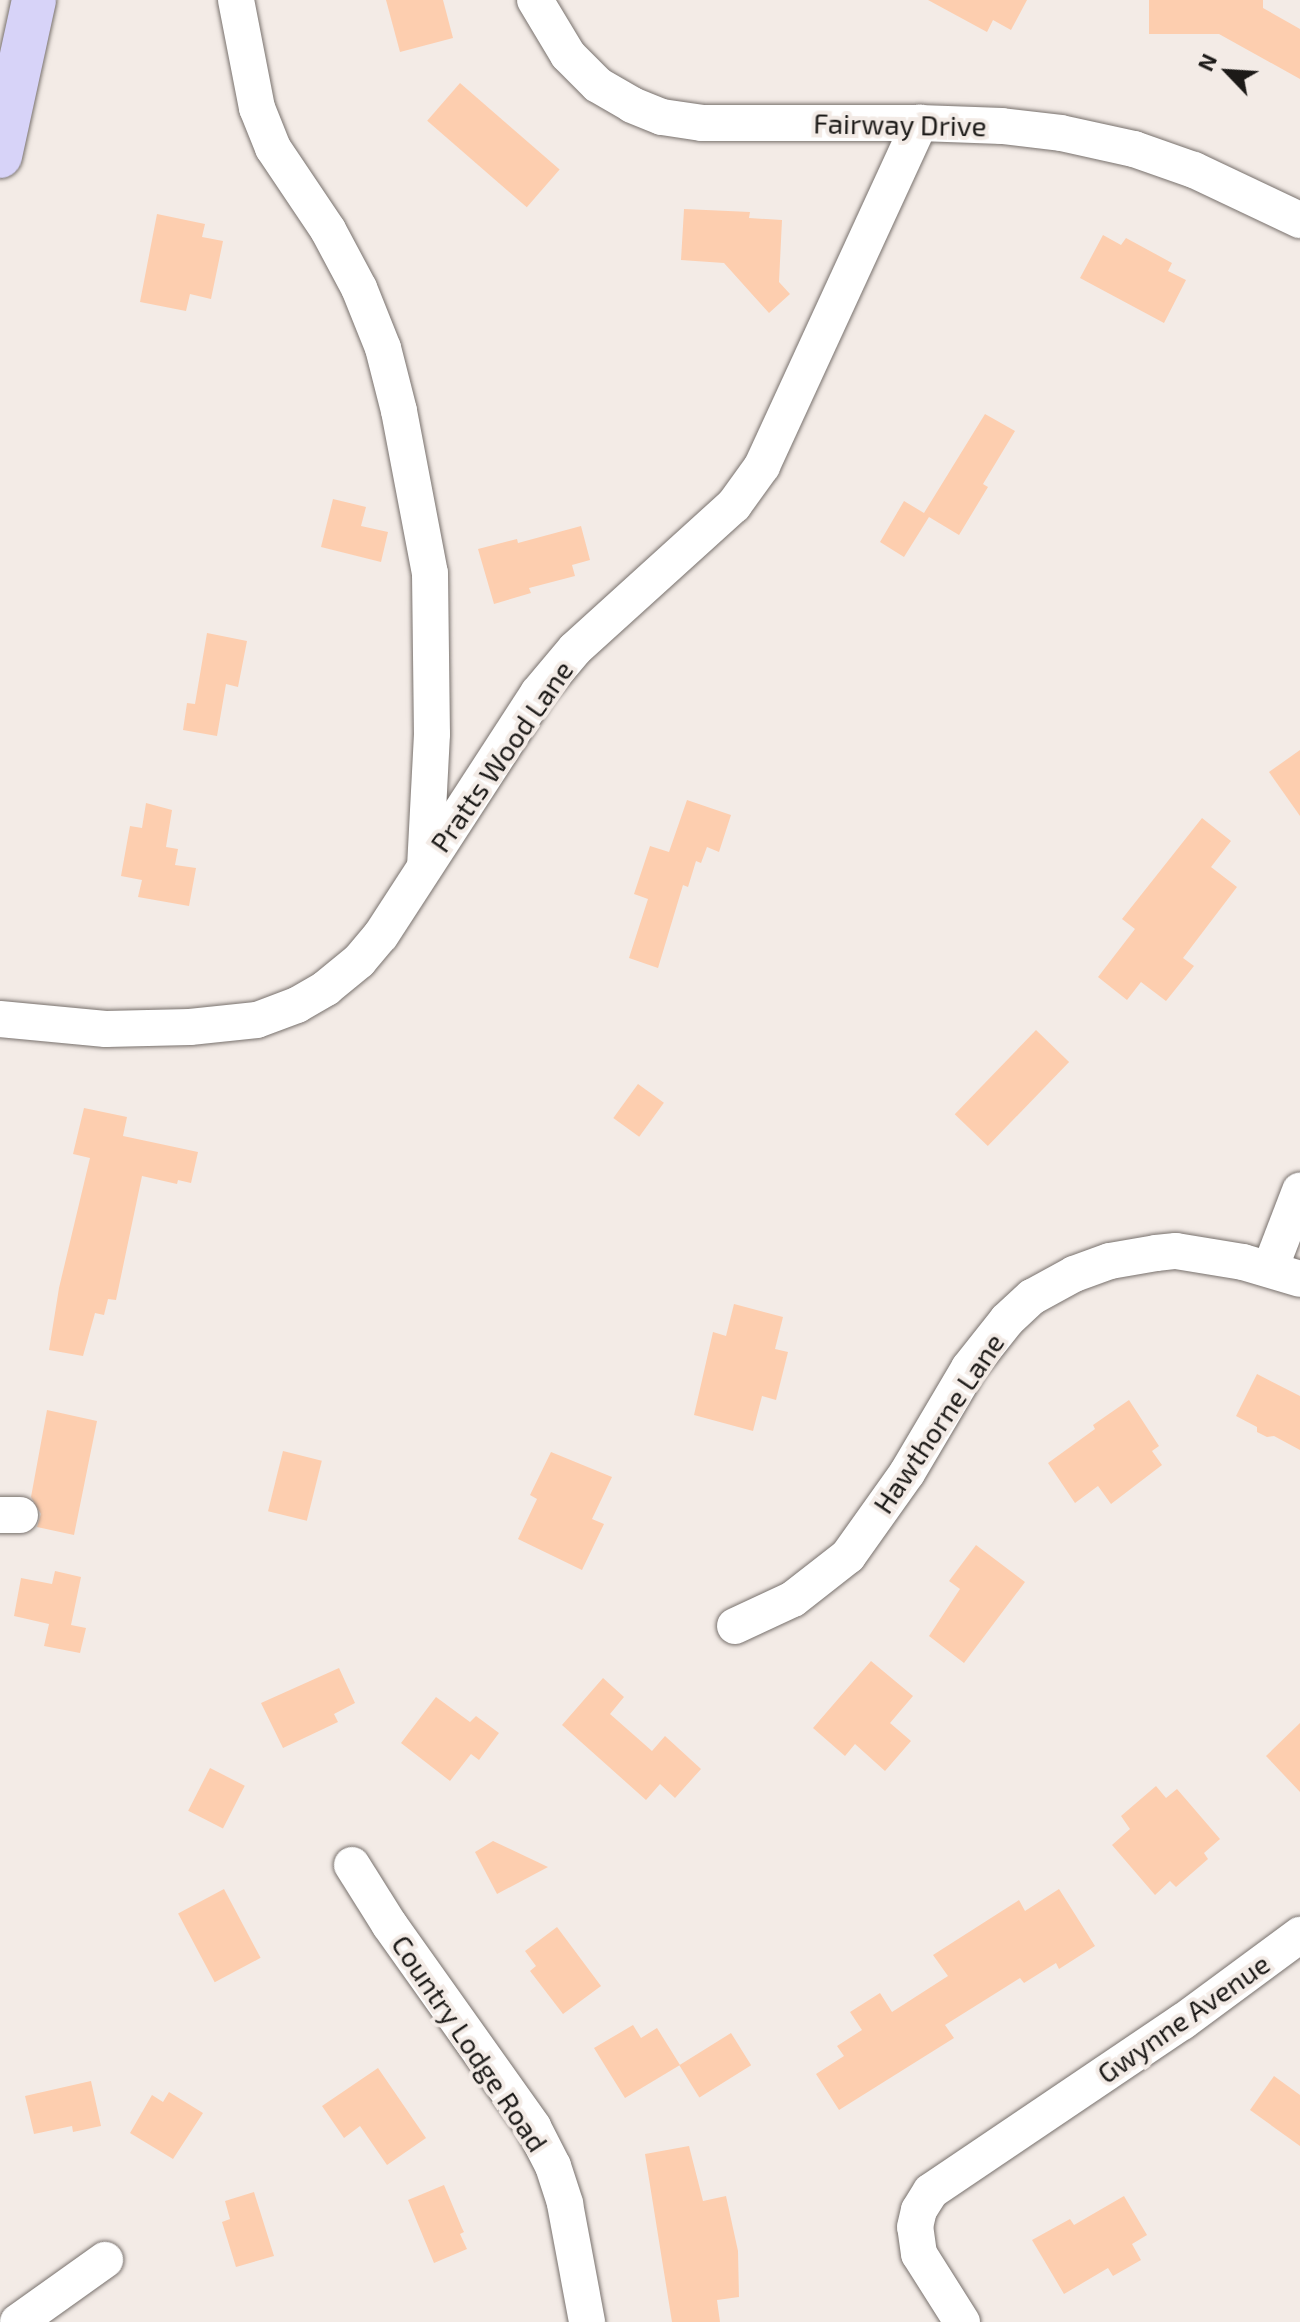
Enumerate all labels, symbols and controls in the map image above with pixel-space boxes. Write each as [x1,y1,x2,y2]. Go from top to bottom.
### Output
north arrow [1188,32,1268,112]
text: N [1191,49,1221,75]
street label: Fairway Drive [813,106,987,142]
street label: Pratts Wood Lane [422,654,580,858]
street label: Hawthorne Lane [865,1327,1011,1519]
street label: Country Lodge Road [385,1928,555,2158]
street label: Gwynne Avenue [1090,1946,1276,2090]

